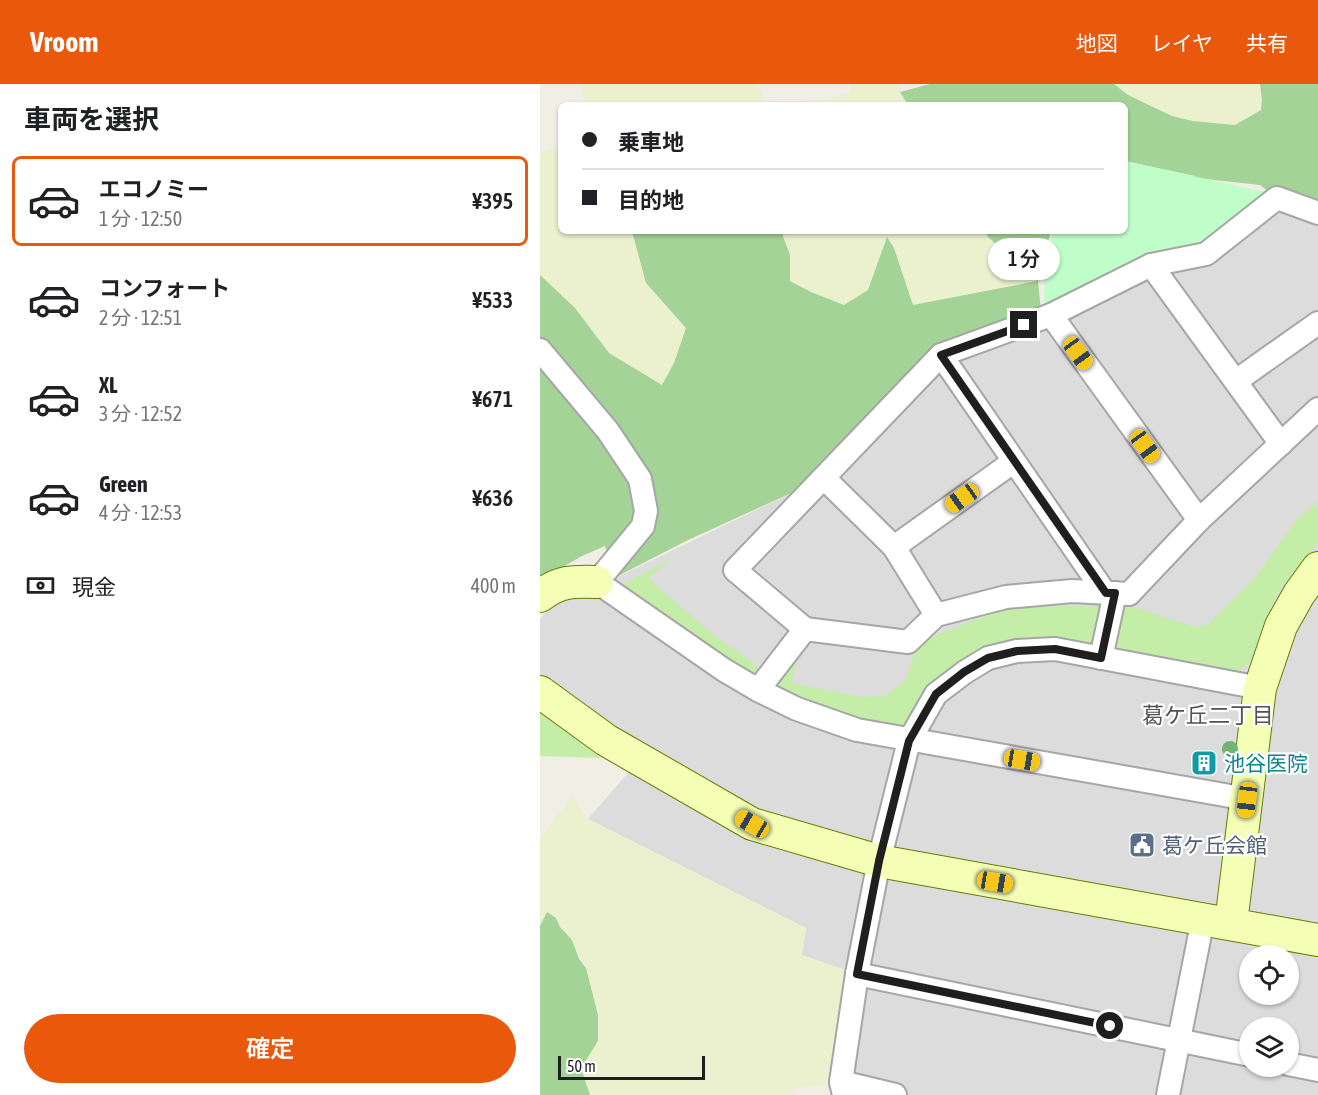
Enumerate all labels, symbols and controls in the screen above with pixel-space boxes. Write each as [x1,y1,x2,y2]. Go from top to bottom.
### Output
text: Vroom [30,26,98,58]
text: 地図 [1076,31,1118,55]
text: レイヤ [1151,31,1213,55]
text: 共有 [1246,31,1288,55]
text: 車両を選択 [24,104,159,135]
text: 乗車地 [618,129,684,155]
icon: car [27,174,81,228]
text: エコノミー [99,176,209,202]
text: 目的地 [618,187,684,213]
text: ¥395 [472,188,513,214]
text: 1 分 · 12:50 [99,207,182,230]
callout: 1 分 [988,238,1060,280]
text: 1 分 [1008,247,1040,270]
icon: car [27,273,81,327]
text: コンフォート [99,275,230,301]
text: ¥533 [472,287,513,313]
text: 2 分 · 12:51 [99,306,182,329]
route end [1010,311,1037,338]
car [1060,333,1096,373]
icon: car [27,372,81,426]
text: XL [99,372,117,398]
text: ¥671 [472,386,513,412]
text: 3 分 · 12:52 [99,402,182,425]
car [1127,426,1163,466]
icon: car [27,471,81,525]
text: Green [99,471,148,497]
car [942,480,982,516]
text: ¥636 [472,485,513,511]
text: 4 分 · 12:53 [99,501,182,524]
icon: cash [24,569,57,602]
text: 現金 [72,574,116,600]
text: 400 m [471,574,516,597]
district label: 葛ケ丘二丁目 [1142,702,1274,728]
car [1003,748,1041,772]
building icon: 池谷医院 [1189,748,1219,778]
place label: 池谷医院 [1224,751,1308,775]
car [1236,781,1258,819]
car [732,807,772,841]
public building icon: 葛ケ丘会館 [1127,830,1157,860]
place label: 葛ケ丘会館 [1162,833,1267,857]
car [976,870,1014,894]
map controls [1239,945,1299,1077]
button: locate [1239,945,1299,1005]
route start [1096,1012,1123,1039]
button: 確定 [24,1014,516,1083]
button: layers [1239,1017,1299,1077]
scale bar [558,1053,705,1080]
text: 50 m [567,1057,596,1075]

